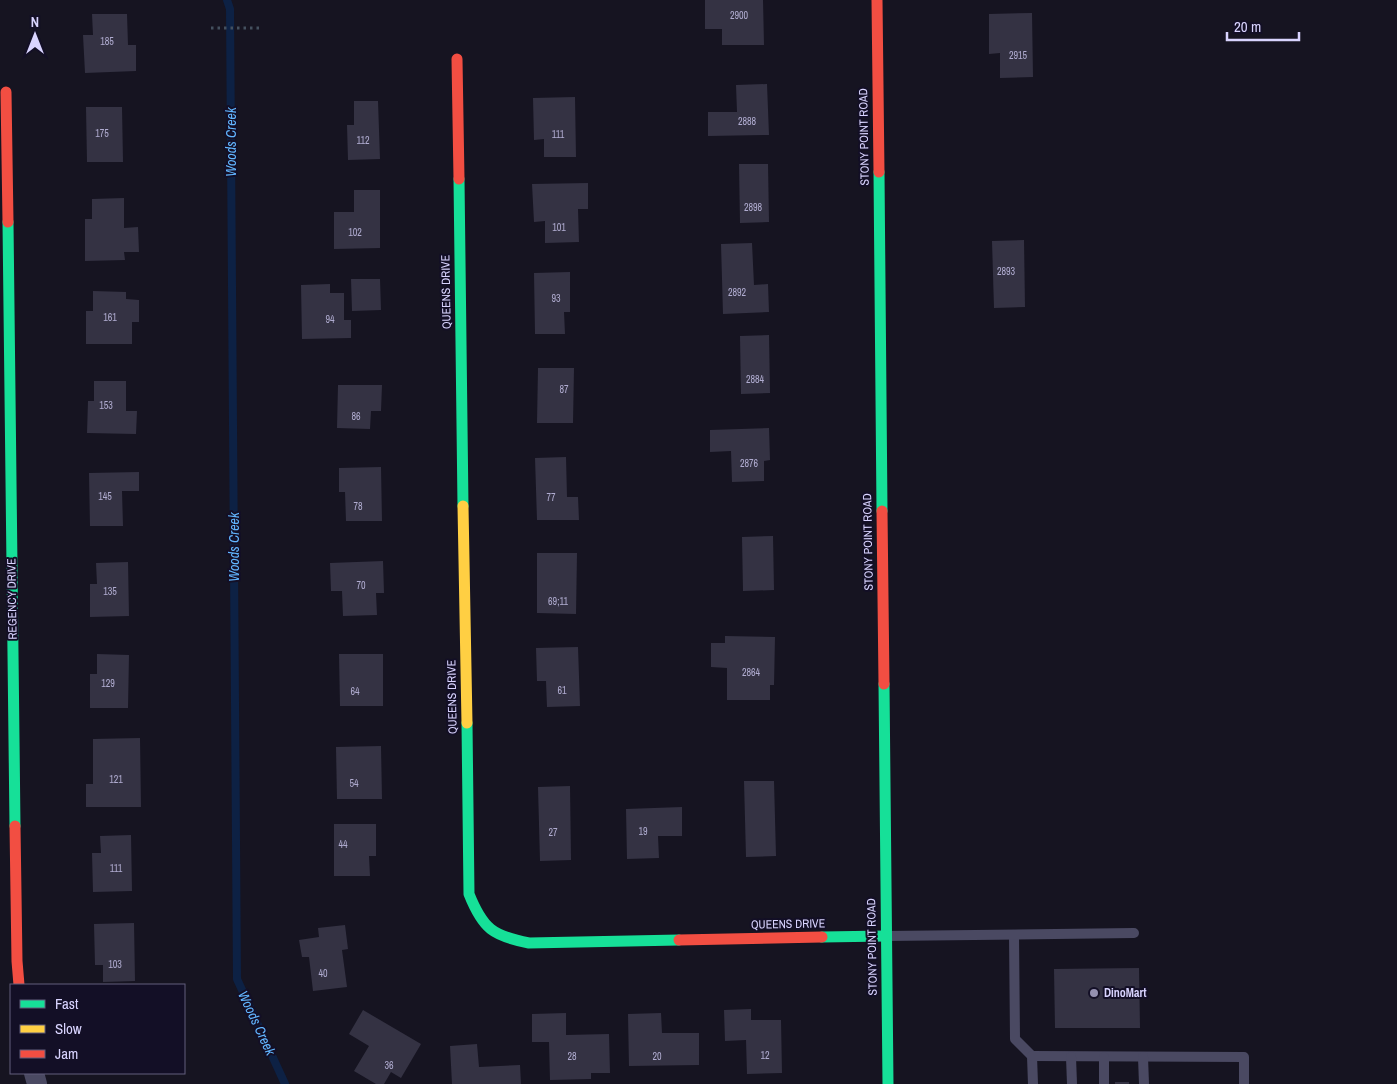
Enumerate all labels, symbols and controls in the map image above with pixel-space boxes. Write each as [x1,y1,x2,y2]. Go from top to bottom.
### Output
house number: 2900 [730,9,749,22]
north arrow [10,10,60,60]
scale bar [1227,10,1300,42]
text: N [31,13,39,31]
text: 20 m [1234,16,1261,37]
house number: 185 [100,35,114,48]
house number: 2915 [1009,49,1028,62]
street label: STONY POINT ROAD [855,88,873,186]
water label: Woods Creek [222,106,240,177]
house number: 2888 [738,115,757,128]
house number: 175 [95,127,109,140]
house number: 111 [552,128,565,141]
house number: 112 [356,134,370,147]
house number: 2898 [744,201,763,214]
house number: 101 [552,221,566,234]
house number: 102 [348,226,362,239]
street label: QUEENS DRIVE [437,255,455,329]
house number: 2893 [997,265,1016,278]
house number: 2892 [728,286,747,299]
house number: 93 [551,292,561,305]
house number: 161 [103,311,117,324]
house number: 94 [325,313,335,326]
house number: 2884 [746,373,765,386]
house number: 87 [559,383,569,396]
house number: 153 [99,399,113,412]
house number: 86 [351,410,361,423]
house number: 2876 [740,457,759,470]
house number: 145 [98,490,112,503]
house number: 77 [546,491,556,504]
street label: STONY POINT ROAD [859,493,877,591]
house number: 78 [353,500,363,513]
water label: Woods Creek [225,511,243,582]
street label: REGENCY DRIVE [3,558,21,640]
house number: 70 [356,579,366,592]
house number: 135 [103,585,117,598]
house number: 69;11 [548,595,568,608]
street label: QUEENS DRIVE [443,660,461,734]
house number: 2864 [742,666,761,679]
house number: 129 [101,677,115,690]
house number: 61 [557,684,567,697]
house number: 64 [350,685,360,698]
house number: 121 [109,773,123,786]
house number: 54 [349,777,359,790]
house number: 19 [638,825,648,838]
house number: 27 [548,826,558,839]
house number: 44 [338,838,348,851]
house number: 111 [110,862,123,875]
street label: STONY POINT ROAD [863,898,881,996]
street label: QUEENS DRIVE [751,915,825,933]
house number: 103 [108,958,122,971]
house number: 40 [318,967,328,980]
legend [10,984,185,1074]
place label: DinoMart [1104,985,1147,1001]
marker: DinoMart [1088,987,1100,999]
water label: Woods Creek [234,988,280,1059]
text: Fast [55,993,79,1014]
text: Slow [55,1018,82,1039]
text: Jam [55,1043,78,1064]
house number: 12 [760,1049,770,1062]
house number: 28 [567,1050,577,1063]
house number: 20 [652,1050,662,1063]
house number: 36 [384,1059,394,1072]

